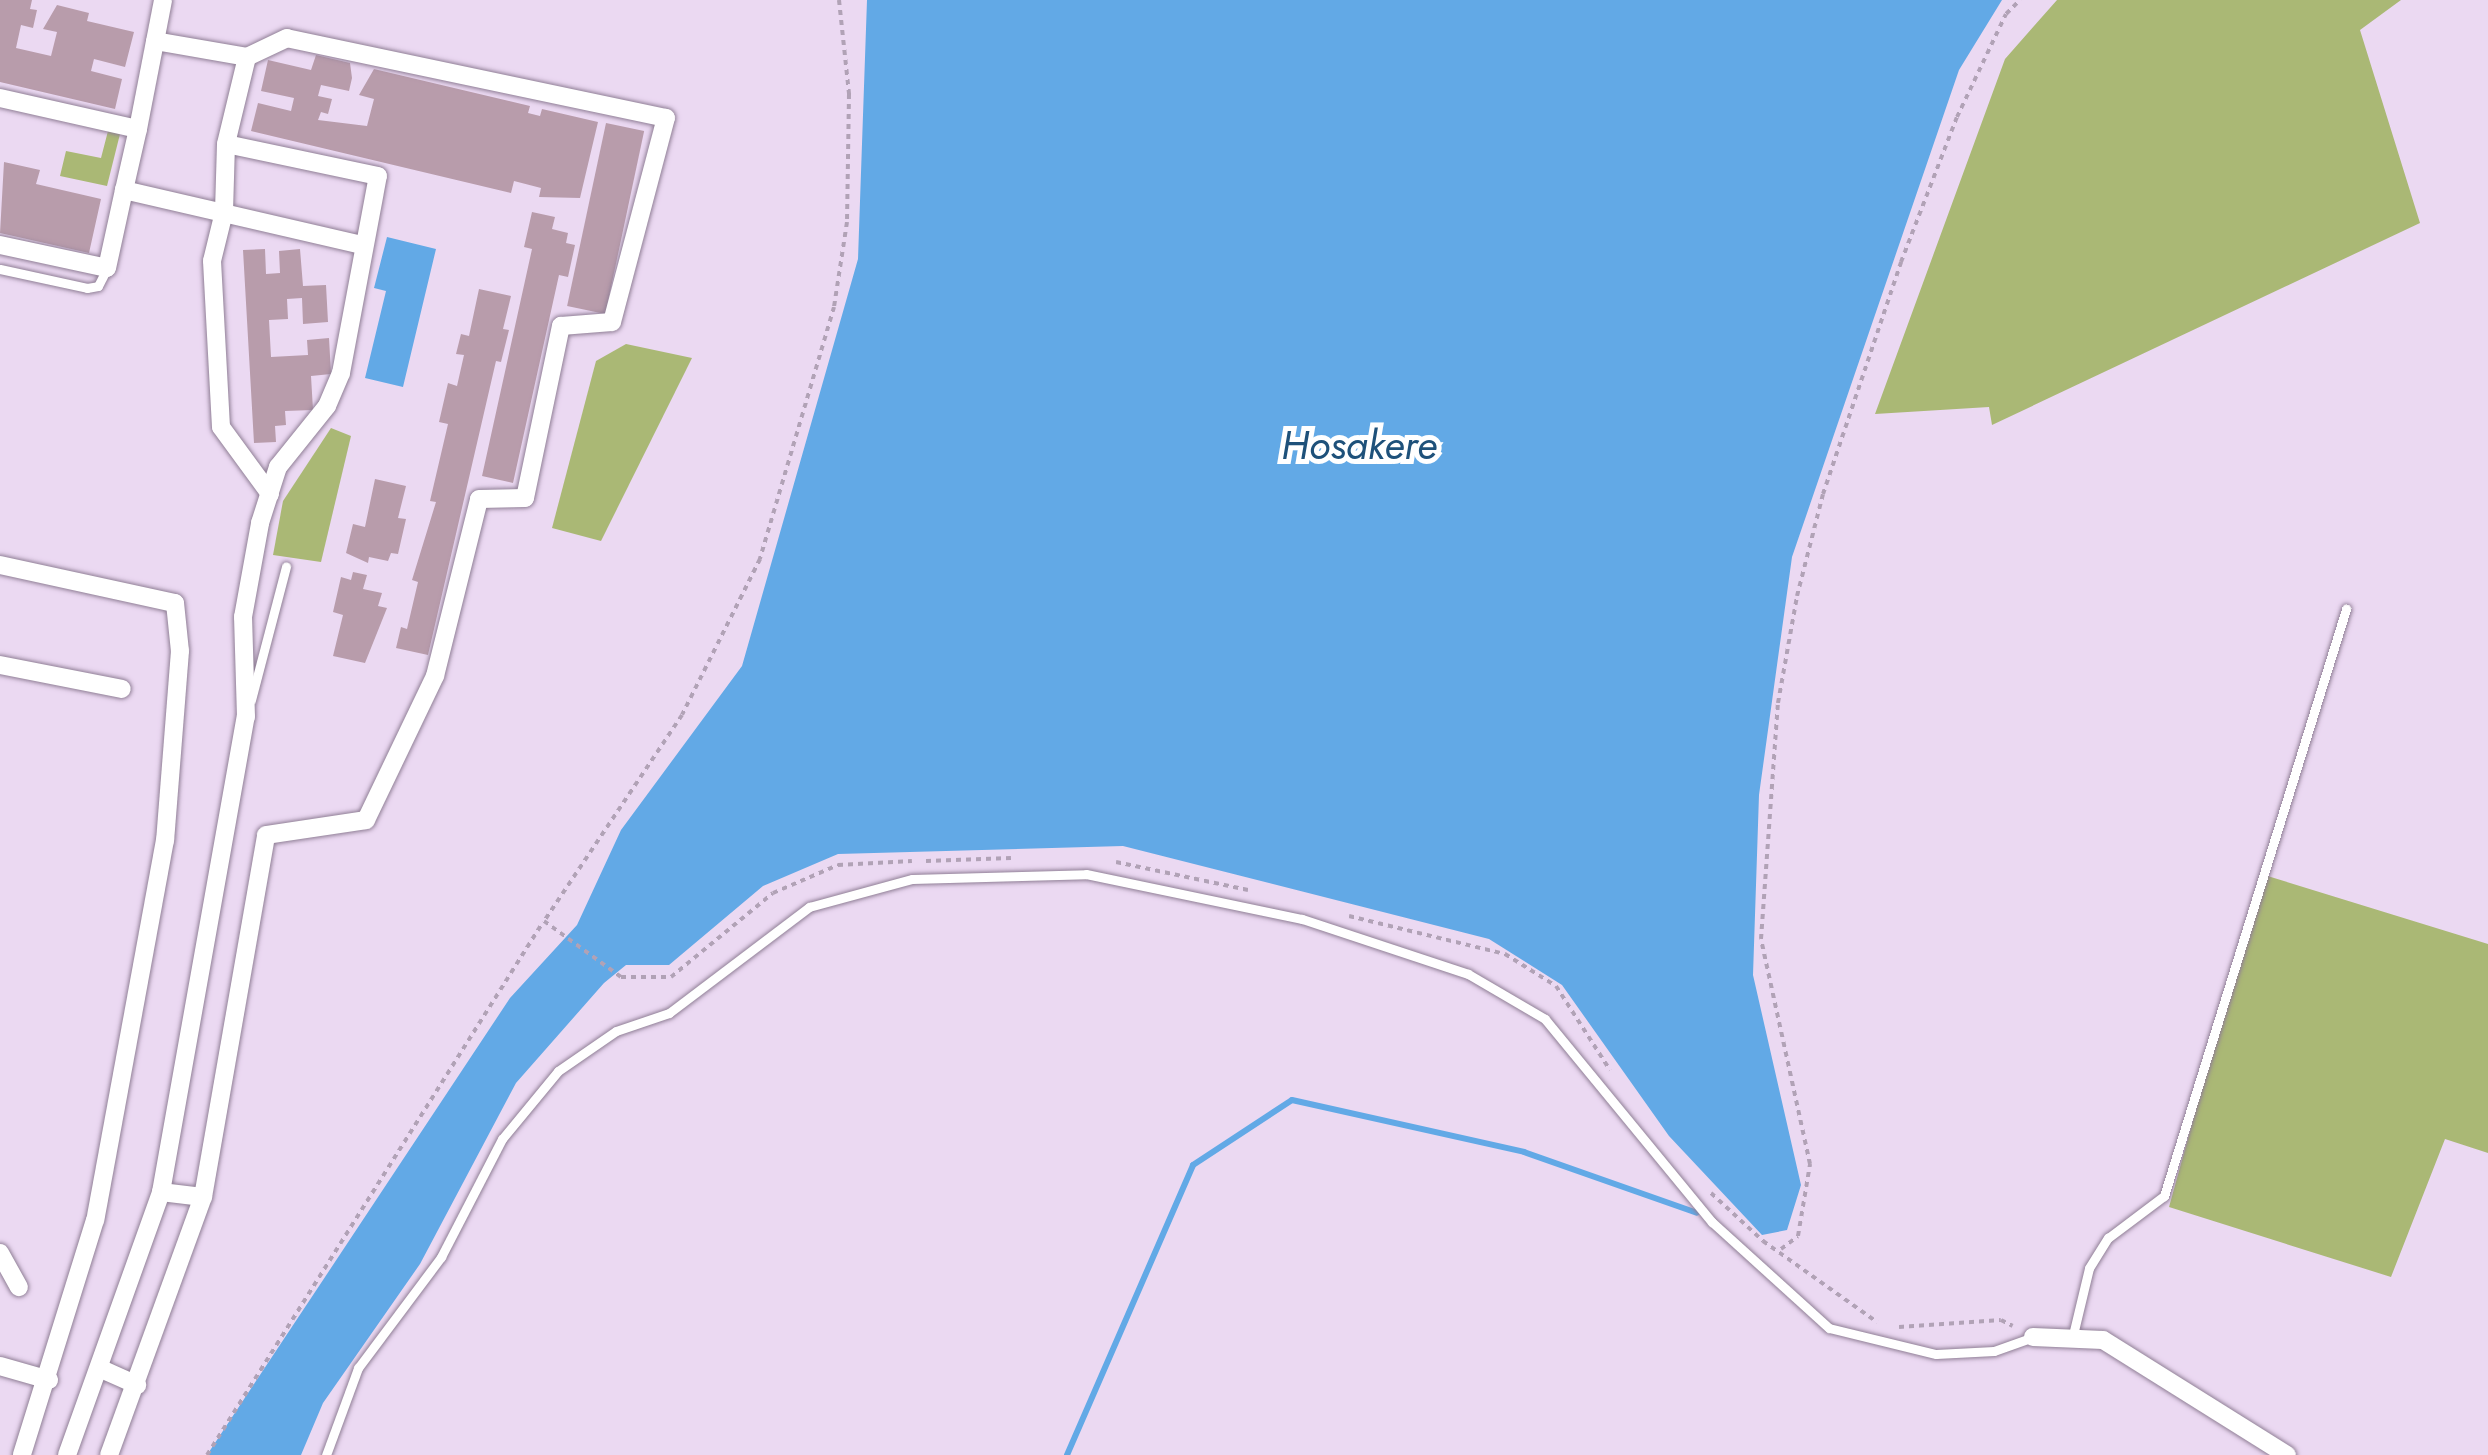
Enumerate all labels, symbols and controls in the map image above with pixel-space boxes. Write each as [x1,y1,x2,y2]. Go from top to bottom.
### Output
water label: Hosakere [1281,421,1437,469]

